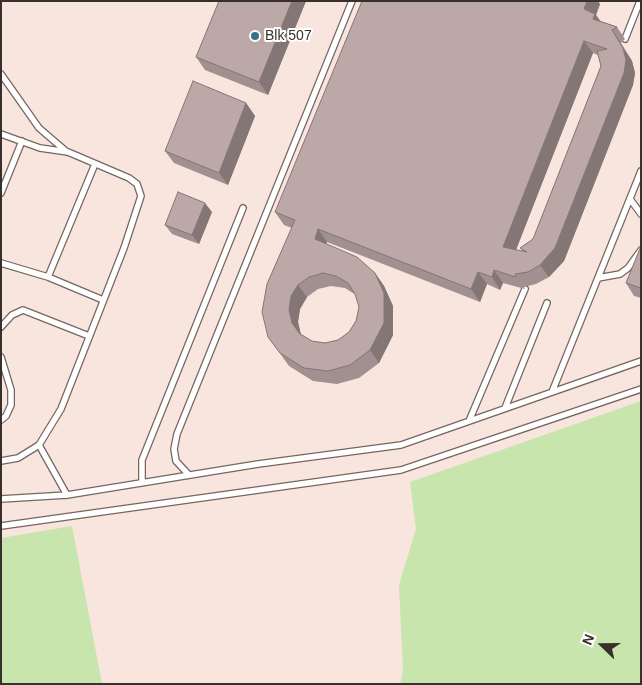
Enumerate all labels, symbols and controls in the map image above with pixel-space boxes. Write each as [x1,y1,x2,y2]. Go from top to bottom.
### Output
place label: Blk 507 [265,28,312,44]
marker: Blk 507 [249,30,261,42]
north arrow [577,620,627,670]
text: N [579,632,597,647]

